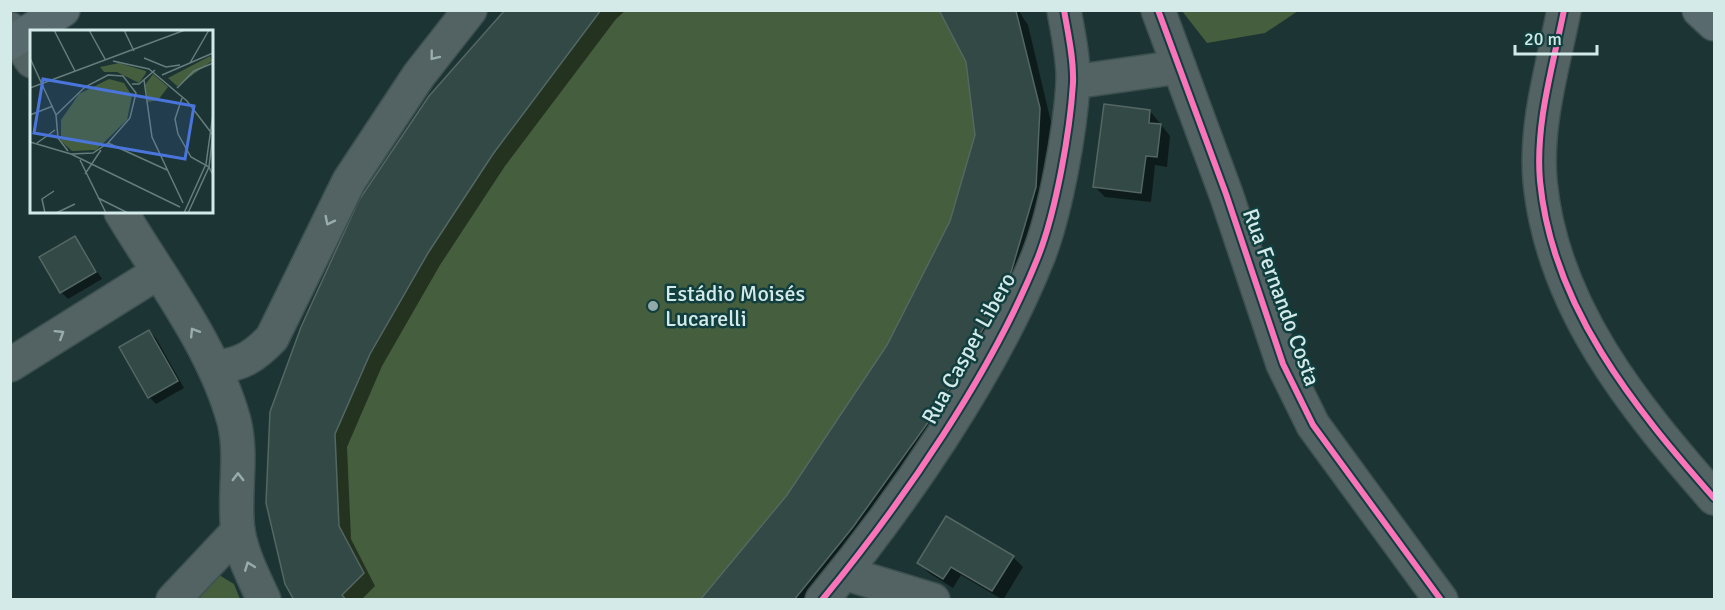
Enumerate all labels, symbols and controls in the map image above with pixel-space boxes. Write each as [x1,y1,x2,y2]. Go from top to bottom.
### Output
scale bar [1515,18,1598,56]
text: 20 m [1524,28,1562,50]
inset map [30,30,213,213]
one-way arrow [430,50,441,61]
street label: Rua Fernando Costa [1237,205,1326,390]
one-way arrow [325,214,337,225]
street label: Rua Casper Libero [916,268,1021,429]
place label: Estádio Moisés Lucarelli [665,280,805,332]
marker: Estádio Moisés Lucarelli [646,299,660,313]
one-way arrow [190,328,202,338]
one-way arrow [54,329,64,341]
one-way arrow [232,472,244,481]
one-way arrow [244,561,256,572]

